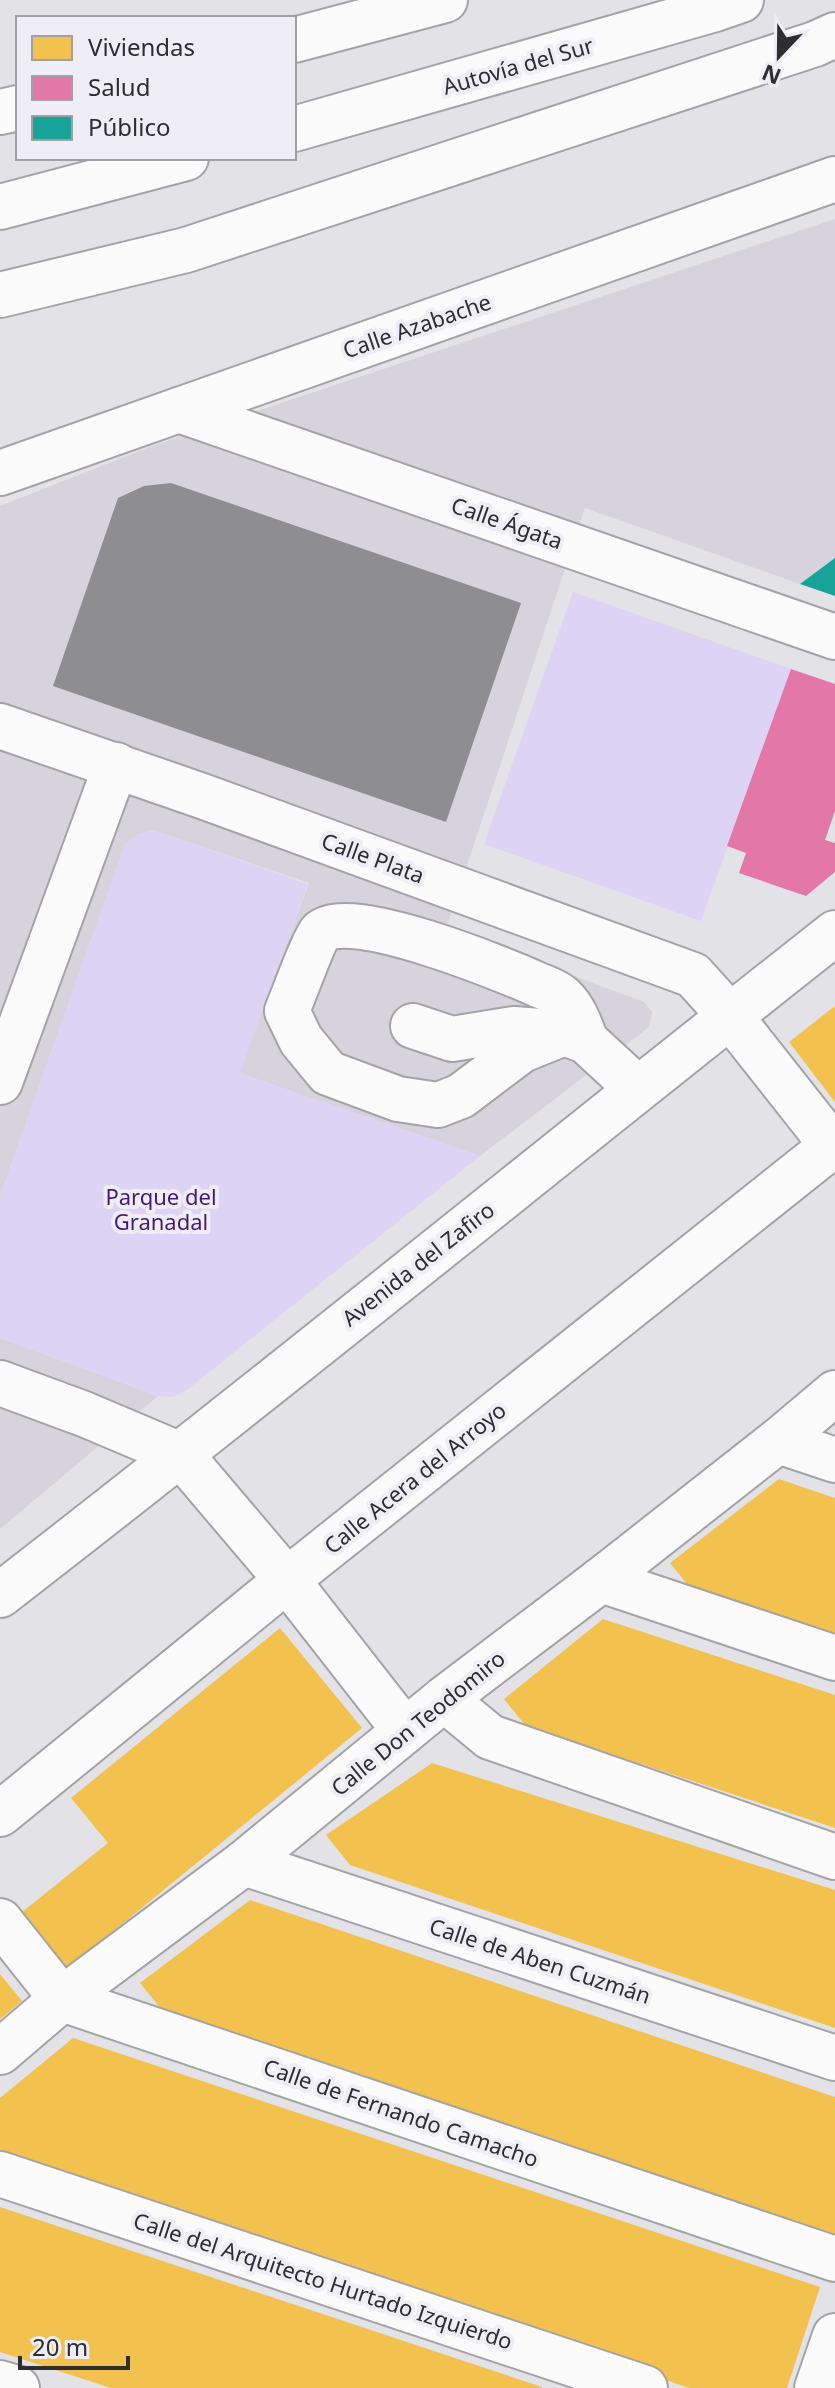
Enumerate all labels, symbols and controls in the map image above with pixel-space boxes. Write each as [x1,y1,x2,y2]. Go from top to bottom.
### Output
legend [16,16,296,160]
north arrow [739,16,819,96]
street label: Autovía del Sur [439,29,597,101]
text: Viviendas [88,30,195,63]
text: N [757,58,785,93]
text: Salud [88,70,150,103]
text: Público [88,110,171,143]
street label: Calle Azabache [339,286,495,364]
street label: Calle Ágata [448,489,567,555]
street label: Calle Plata [318,825,429,890]
park label: Parque del Granadal [105,1181,217,1236]
street label: Avenida del Zafiro [335,1194,500,1332]
street label: Calle Acera del Arroyo [317,1394,512,1560]
street label: Calle Don Teodomiro [324,1643,511,1802]
street label: Calle de Aben Cuzmán [426,1910,655,2010]
street label: Calle de Fernando Camacho [260,2051,543,2173]
street label: Calle del Arquitecto Hurtado Izquierdo [130,2204,517,2356]
scale bar [20,2320,128,2370]
text: 20 m [32,2330,88,2363]

